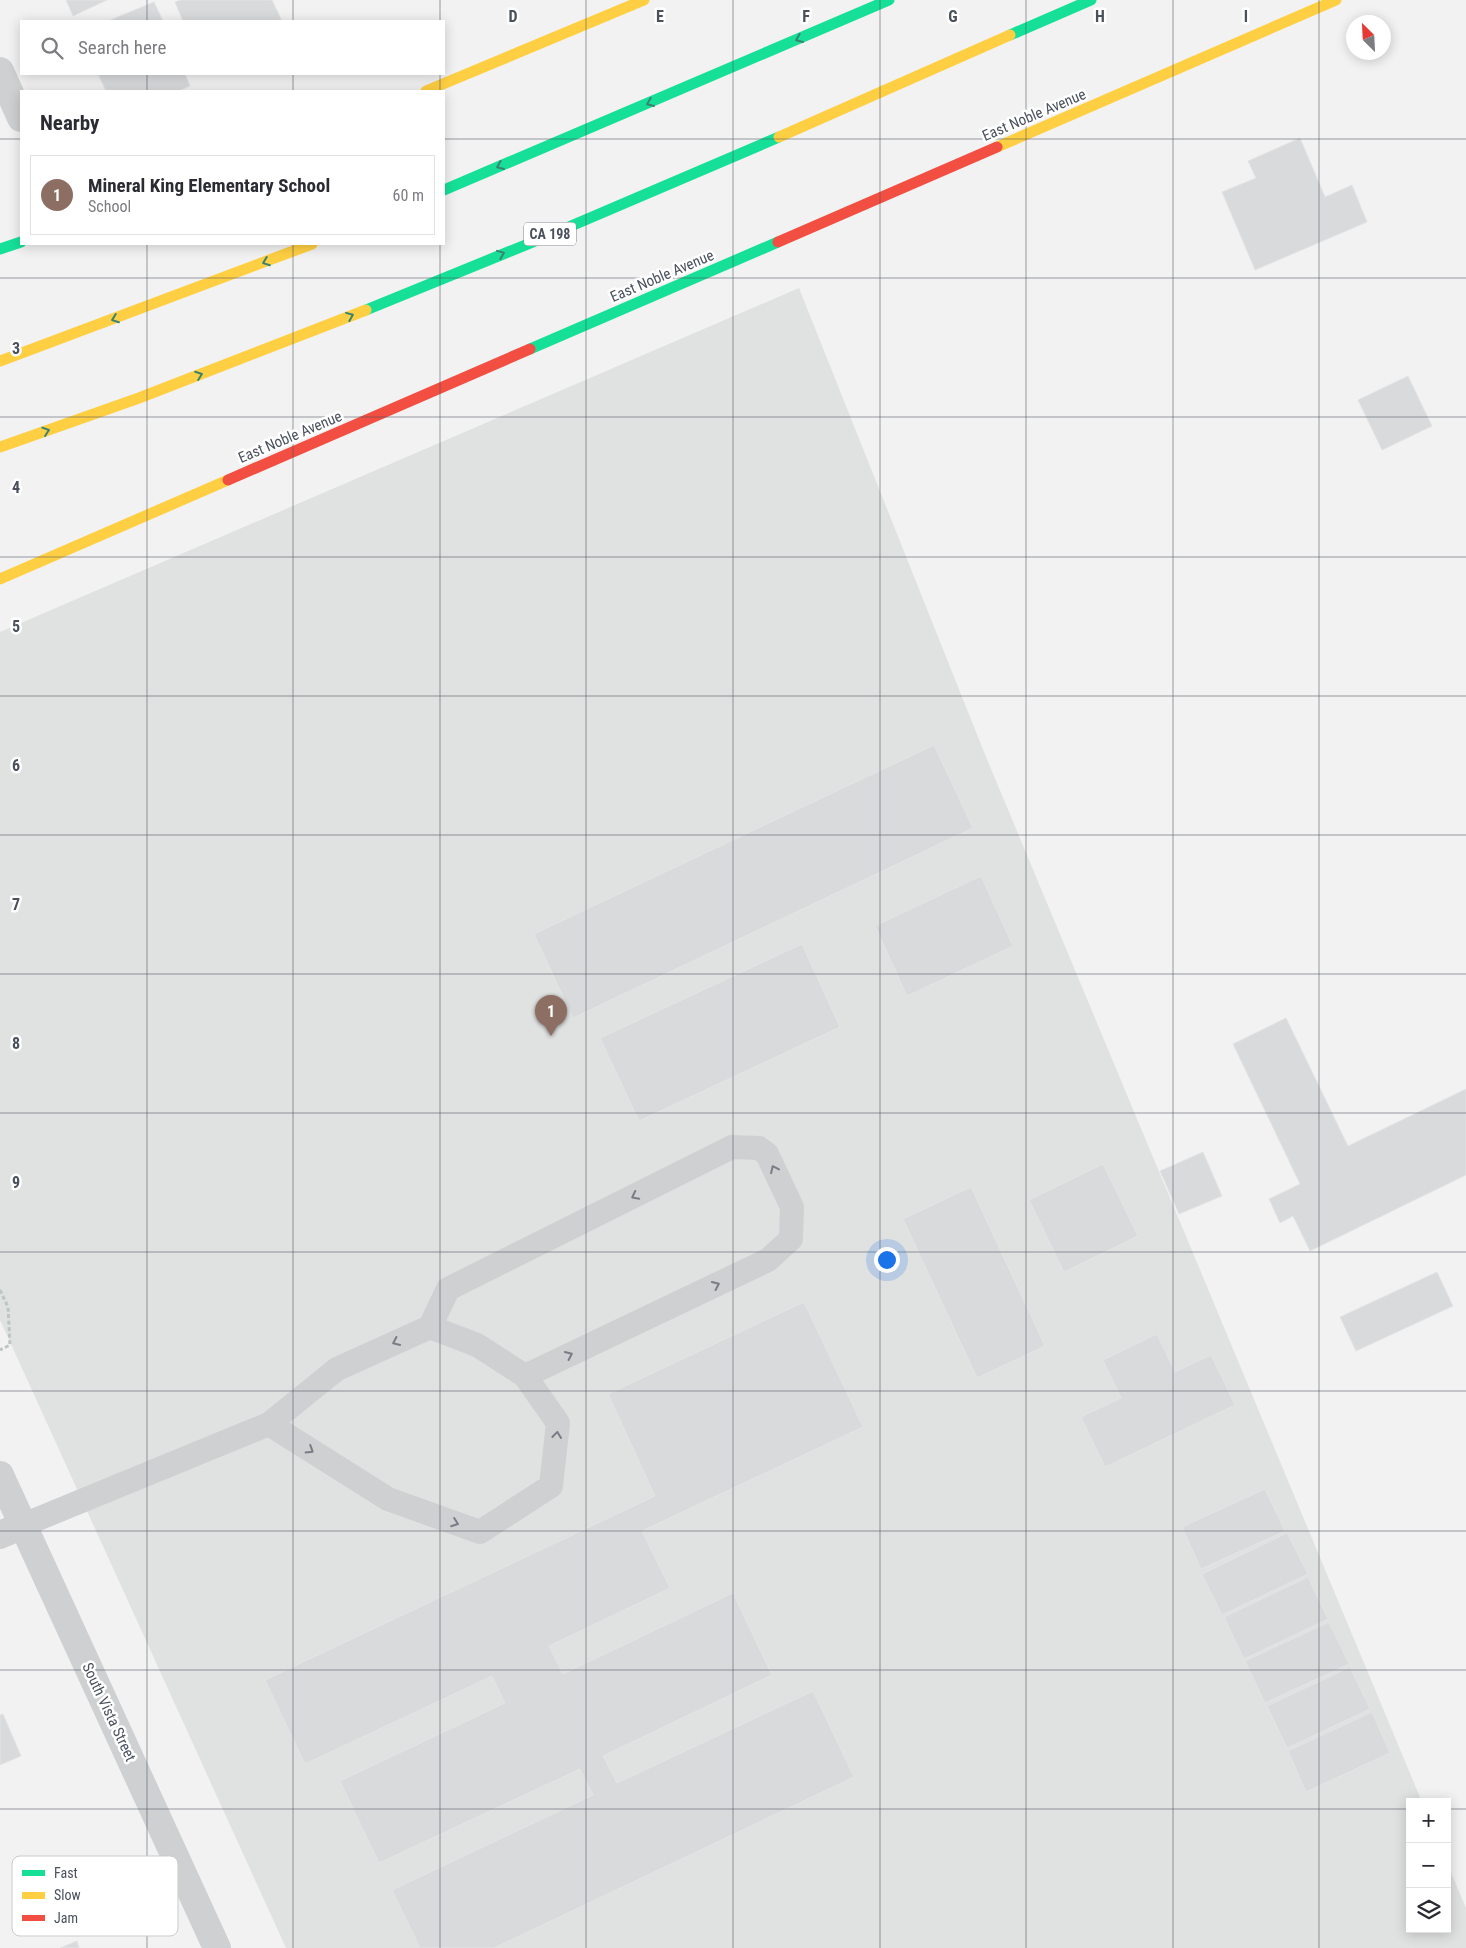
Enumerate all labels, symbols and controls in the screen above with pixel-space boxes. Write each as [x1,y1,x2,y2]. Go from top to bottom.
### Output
text: D [508,7,518,26]
text: E [656,7,664,26]
text: F [802,7,810,26]
text: G [948,7,958,26]
text: H [1095,7,1105,26]
text: I [1244,7,1248,26]
north arrow [1346,15,1391,60]
search box [20,20,445,75]
one-way arrow [795,32,804,43]
icon: search [38,34,66,62]
text: Search here [78,36,166,59]
street label: East Noble Avenue [980,85,1088,145]
one-way arrow [646,96,655,107]
text: Nearby [40,111,99,135]
one-way arrow [496,160,505,171]
text: Mineral King Elementary School [88,174,330,197]
text: 1 [53,186,61,205]
text: 60 m [392,186,424,205]
text: School [88,197,131,216]
road number: CA 198 [524,222,576,245]
street label: East Noble Avenue [608,246,716,306]
one-way arrow [496,250,504,260]
one-way arrow [263,256,271,266]
one-way arrow [345,311,354,322]
one-way arrow [111,313,119,323]
text: 3 [12,339,20,358]
one-way arrow [194,371,202,381]
street label: East Noble Avenue [236,407,344,467]
one-way arrow [41,427,50,437]
text: 4 [12,478,20,497]
text: 5 [12,617,20,636]
text: 6 [12,756,20,775]
text: 7 [12,895,20,914]
pin: 1 [535,995,567,1036]
text: 8 [12,1034,20,1053]
one-way arrow [770,1166,780,1175]
text: 9 [12,1173,20,1192]
one-way arrow [631,1190,640,1200]
your location [874,1247,900,1273]
one-way arrow [711,1281,720,1291]
one-way arrow [392,1336,401,1347]
one-way arrow [564,1350,573,1361]
one-way arrow [551,1431,562,1439]
one-way arrow [305,1444,314,1454]
one-way arrow [450,1517,458,1527]
street label: South Vista Street [78,1660,140,1764]
map controls [1406,1798,1451,1933]
button: + [1406,1798,1451,1843]
button: − [1406,1843,1451,1888]
legend [12,1856,178,1936]
text: Fast [54,1865,78,1881]
text: Slow [54,1887,81,1903]
button: layers [1406,1888,1451,1933]
text: Jam [54,1910,78,1926]

